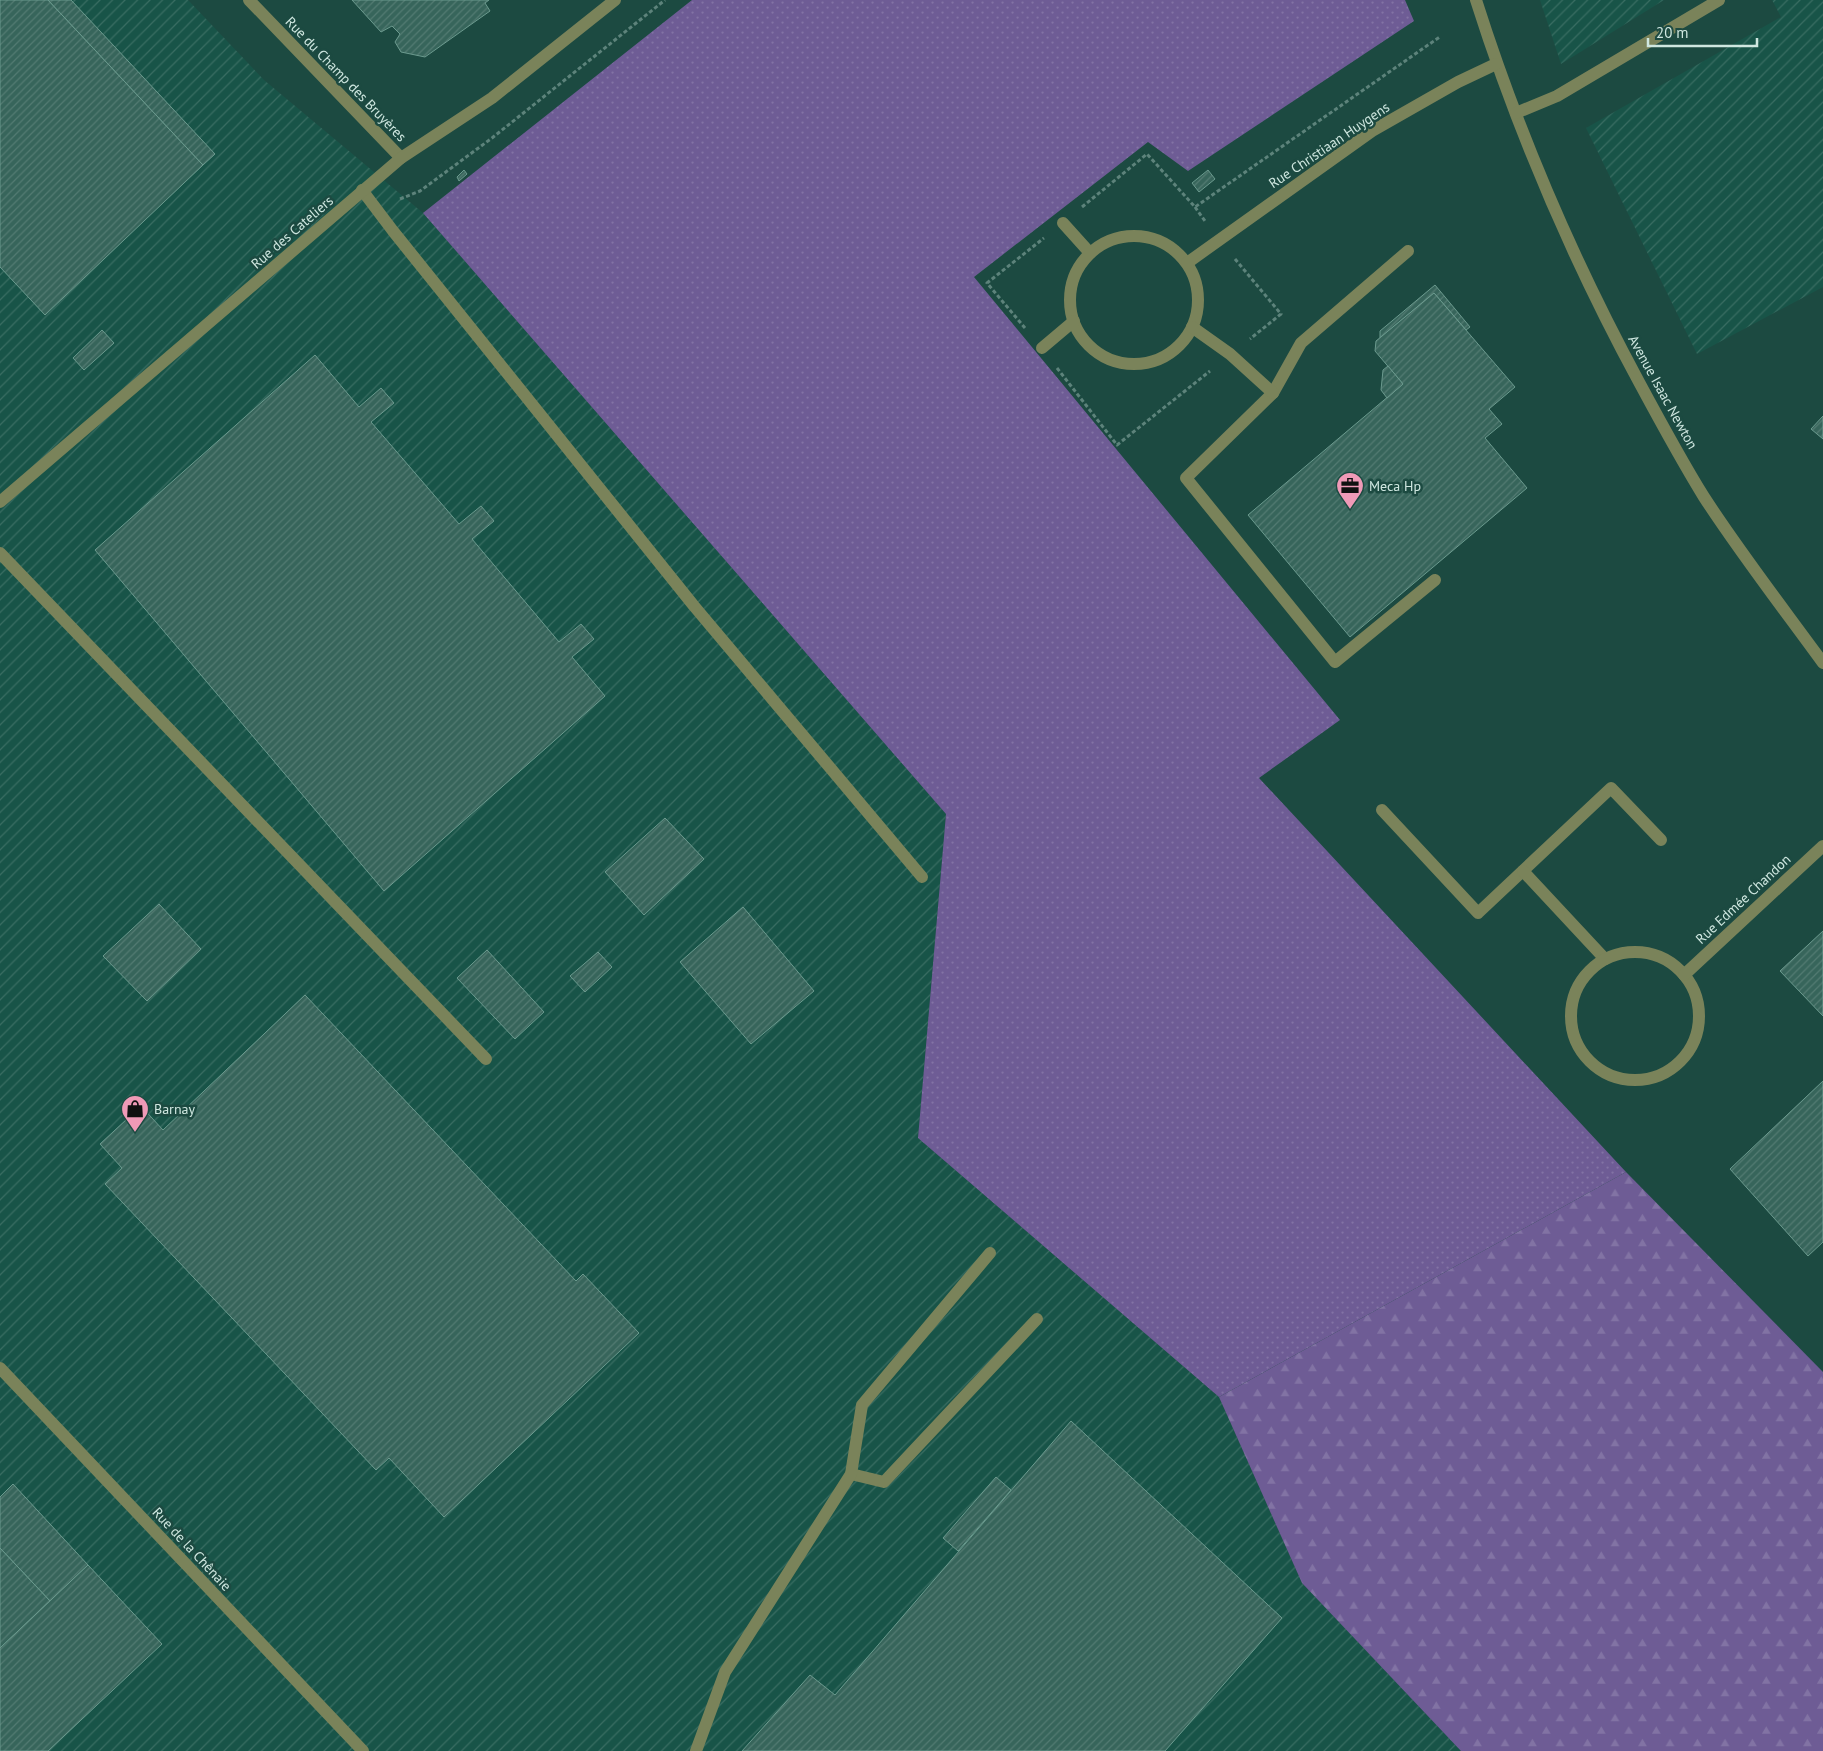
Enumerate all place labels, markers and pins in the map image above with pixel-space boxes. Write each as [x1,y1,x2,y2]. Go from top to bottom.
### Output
office icon: Meca Hp [1335,471,1365,510]
place label: Meca Hp [1369,477,1421,495]
shop icon: Barnay [120,1094,150,1133]
place label: Barnay [154,1100,195,1118]

